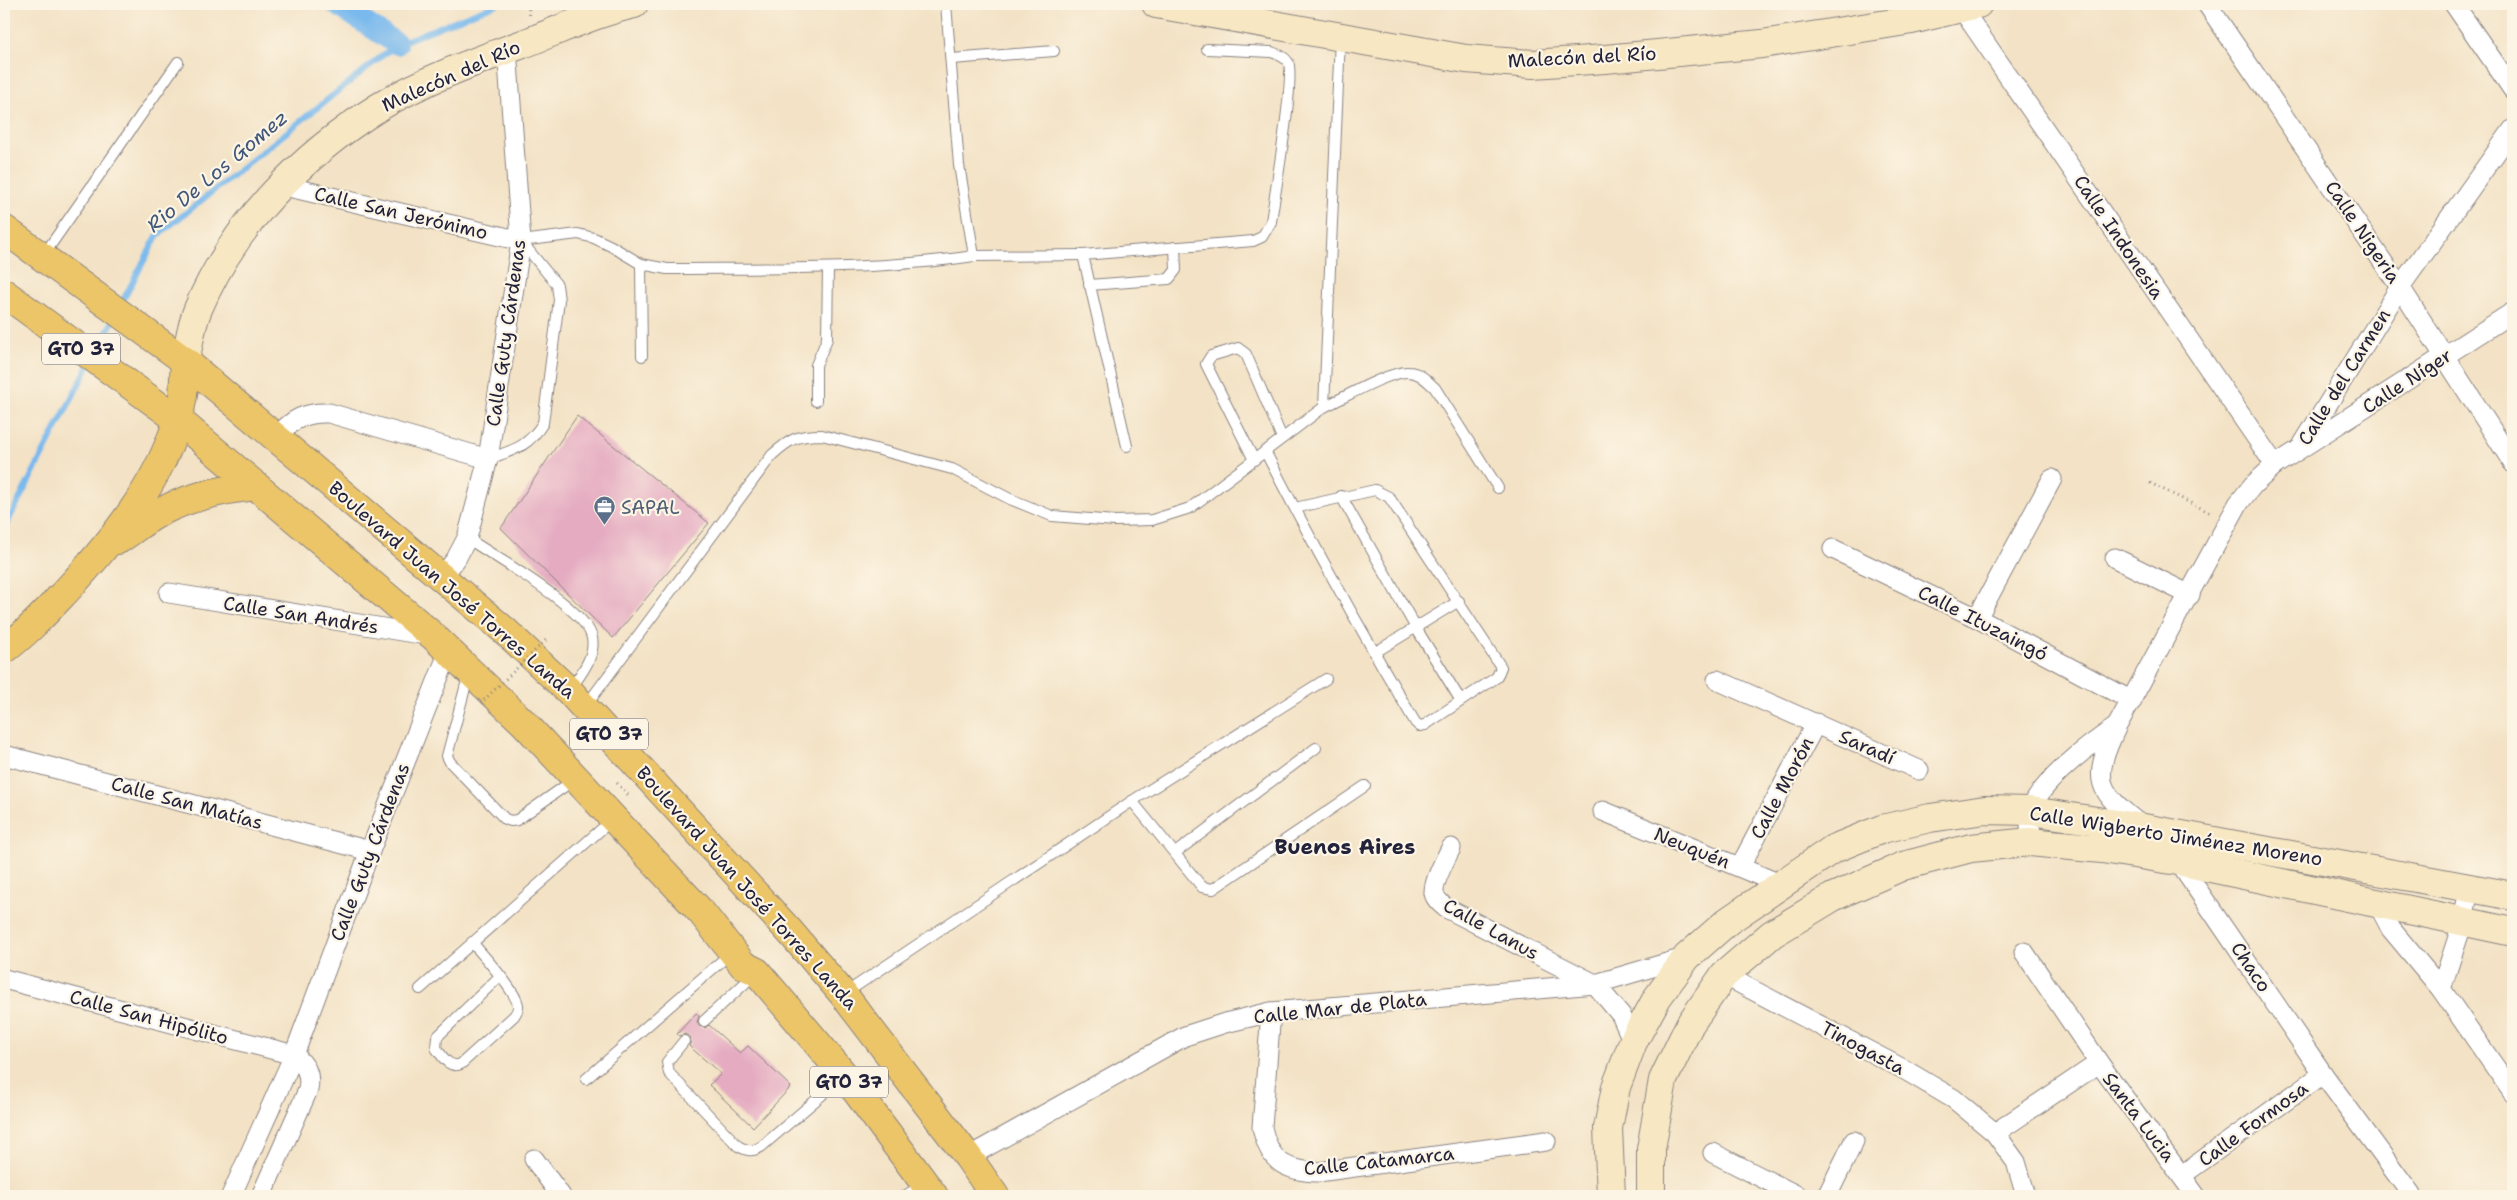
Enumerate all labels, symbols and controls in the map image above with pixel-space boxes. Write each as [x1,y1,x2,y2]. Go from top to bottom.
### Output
street label: Malecón del Río [378,34,524,118]
street label: Malecón del Río [1507,41,1657,73]
water label: Rio De Los Gomez [141,104,293,238]
street label: Calle Indonesia [2068,170,2170,304]
street label: Calle Nigeria [2320,176,2407,288]
street label: Calle San Jerónimo [312,181,490,245]
street label: Calle Guty Cárdenas [480,238,532,428]
street label: Calle del Carmen [2292,304,2396,450]
road number: GTO 37 [42,334,120,364]
street label: Calle Níger [2357,343,2457,419]
street label: Boulevard Juan José Torres Landa [323,476,581,704]
office icon: SAPAL [593,495,617,526]
place label: SAPAL [621,495,680,520]
street label: Calle Ituzaingó [1914,580,2052,666]
street label: Calle San Andrés [222,590,380,640]
road number: GTO 37 [570,719,648,750]
street label: Saradí [1835,724,1899,771]
street label: Calle Morón [1745,733,1819,843]
street label: Calle Guty Cárdenas [325,759,415,945]
street label: Boulevard Juan José Torres Landa [631,761,863,1015]
street label: Calle San Matías [108,771,266,835]
street label: Calle Wigberto Jiménez Moreno [2028,800,2324,872]
street label: Neuquén [1650,821,1734,875]
district label: Buenos Aires [1275,833,1415,861]
street label: Calle Lanus [1439,893,1543,965]
street label: Chaco [2225,937,2277,997]
street label: Calle San Hipólito [67,984,231,1050]
street label: Calle Mar de Plata [1252,986,1428,1030]
street label: Tinogasta [1817,1015,1909,1081]
road number: GTO 37 [810,1066,888,1098]
street label: Santa Lucia [2097,1067,2181,1167]
street label: Calle Formosa [2193,1076,2313,1172]
street label: Calle Catamarca [1303,1141,1456,1181]

